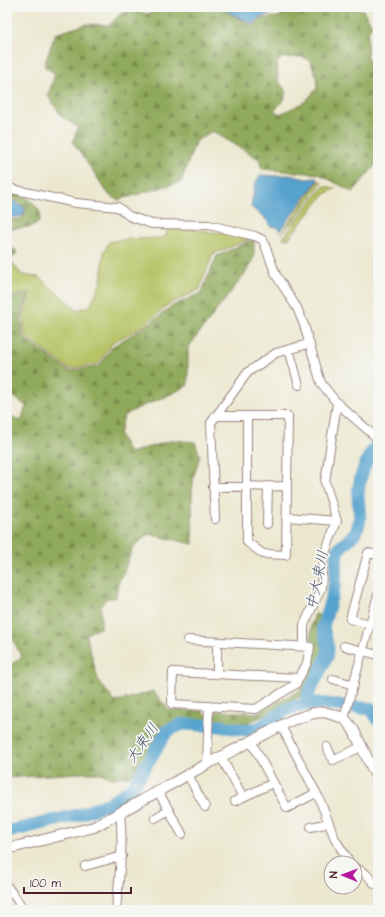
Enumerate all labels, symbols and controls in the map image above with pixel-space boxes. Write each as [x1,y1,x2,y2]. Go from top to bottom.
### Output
water label: 中大束川 [301,549,334,612]
water label: 大束川 [121,719,164,768]
north arrow [323,855,363,895]
scale bar [24,869,131,895]
text: N [326,871,341,878]
text: 100 m [30,875,61,892]

